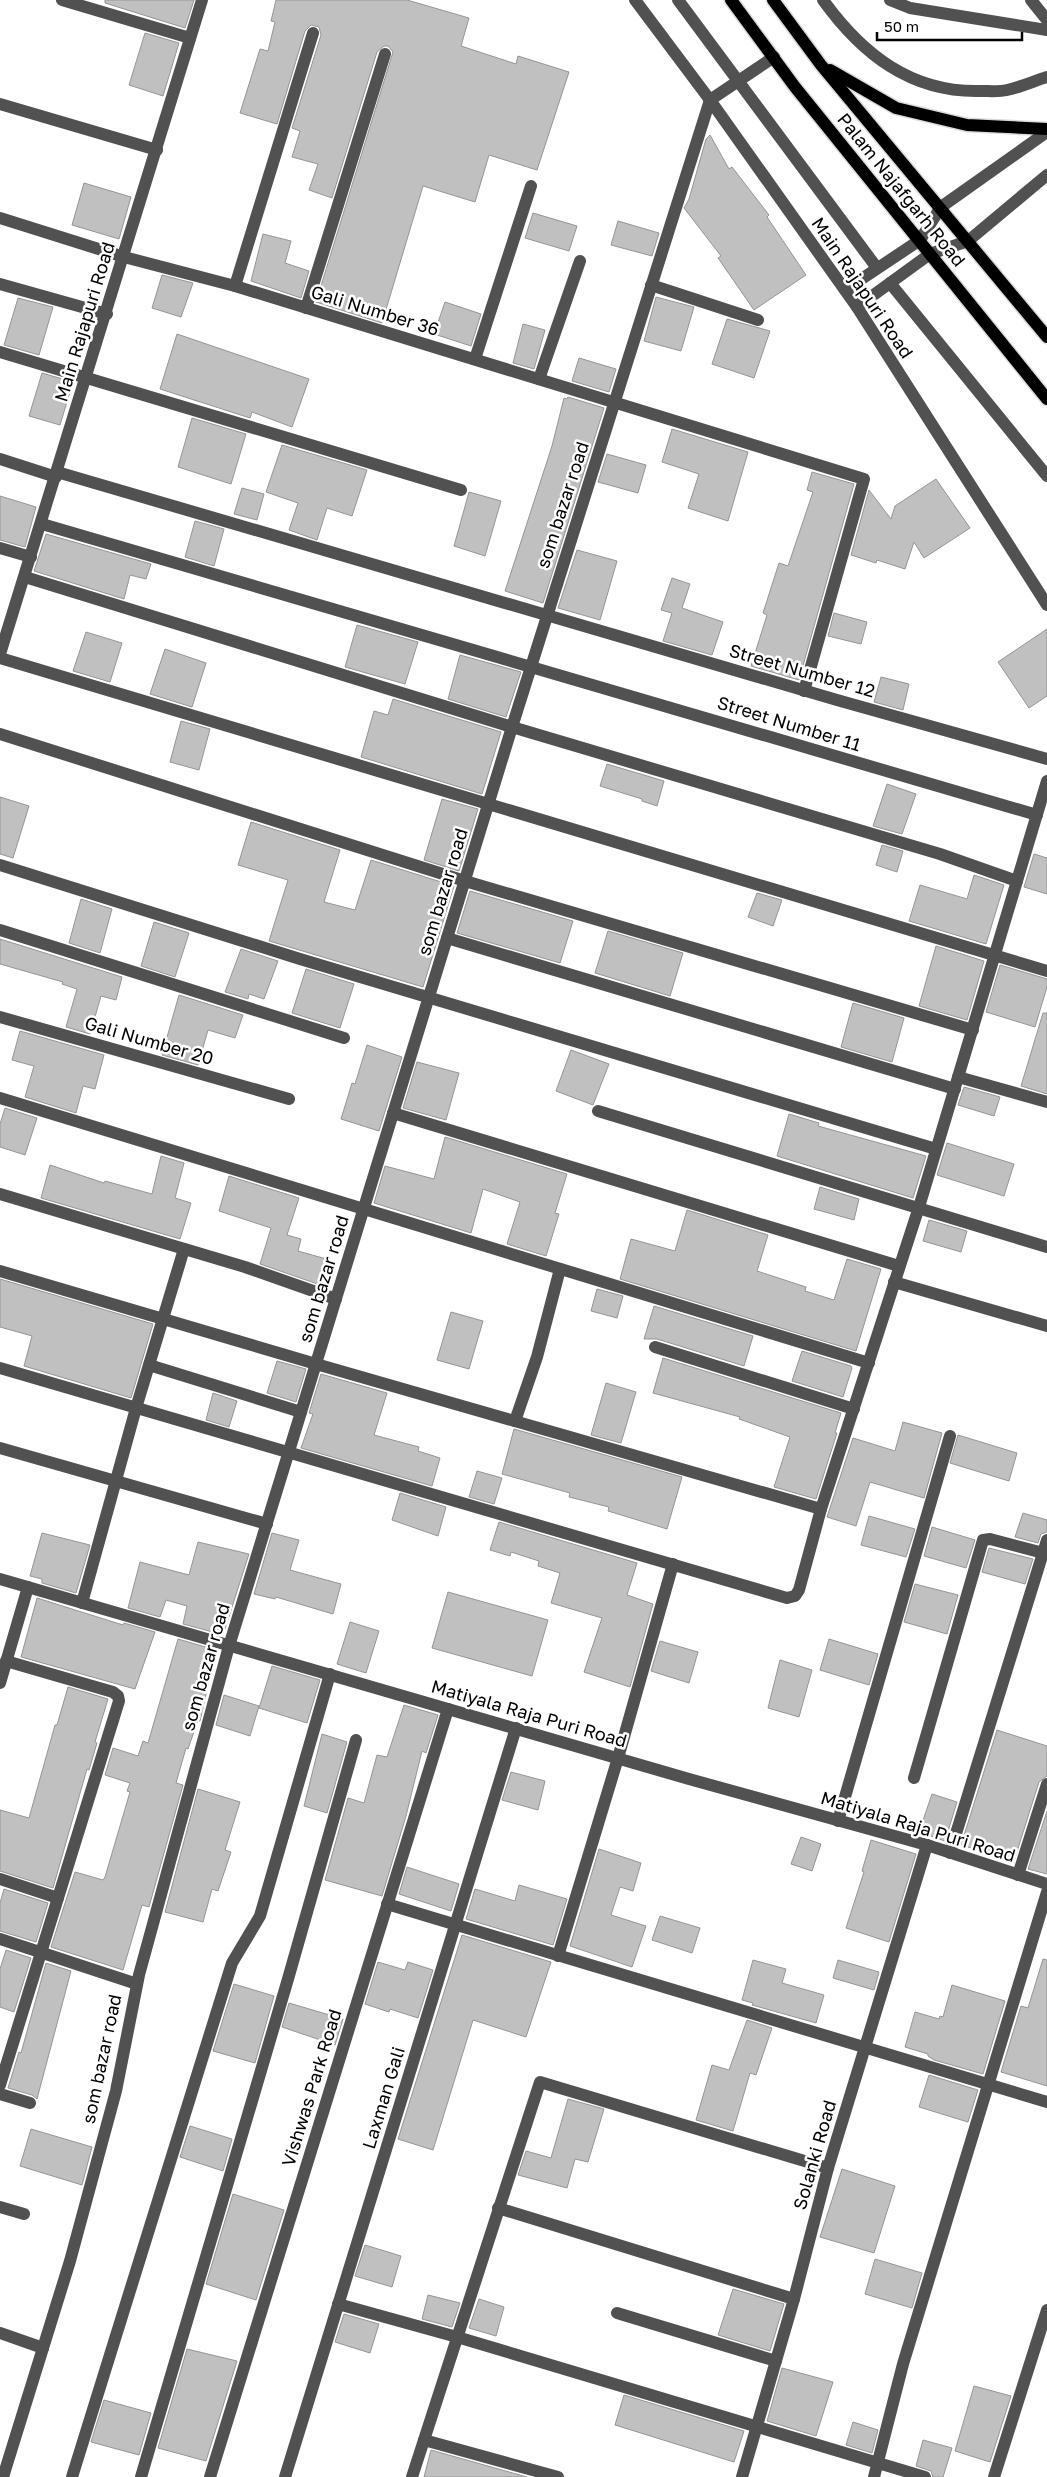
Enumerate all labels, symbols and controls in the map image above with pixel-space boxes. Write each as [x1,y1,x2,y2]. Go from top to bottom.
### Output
scale bar [877,10,1022,42]
text: 50 m [884,17,919,35]
street label: Palam Najafgarh Road [833,108,971,271]
street label: Main Rajapuri Road [807,213,918,362]
street label: Main Rajapuri Road [49,239,119,404]
street label: Gali Number 36 [309,280,442,340]
street label: som bazar road [531,439,593,571]
street label: Street Number 12 [727,639,878,701]
street label: Street Number 11 [715,691,864,755]
street label: som bazar road [412,825,472,958]
street label: Gali Number 20 [82,1011,216,1069]
street label: som bazar road [293,1212,353,1345]
street label: som bazar road [176,1600,234,1733]
street label: Matiyala Raja Puri Road [429,1675,630,1752]
street label: Matiyala Raja Puri Road [818,1786,1018,1866]
street label: som bazar road [77,1992,125,2126]
street label: Vishwas Park Road [277,2006,345,2169]
street label: Laxman Gali [357,2044,409,2151]
street label: Solanki Road [788,2097,840,2212]

